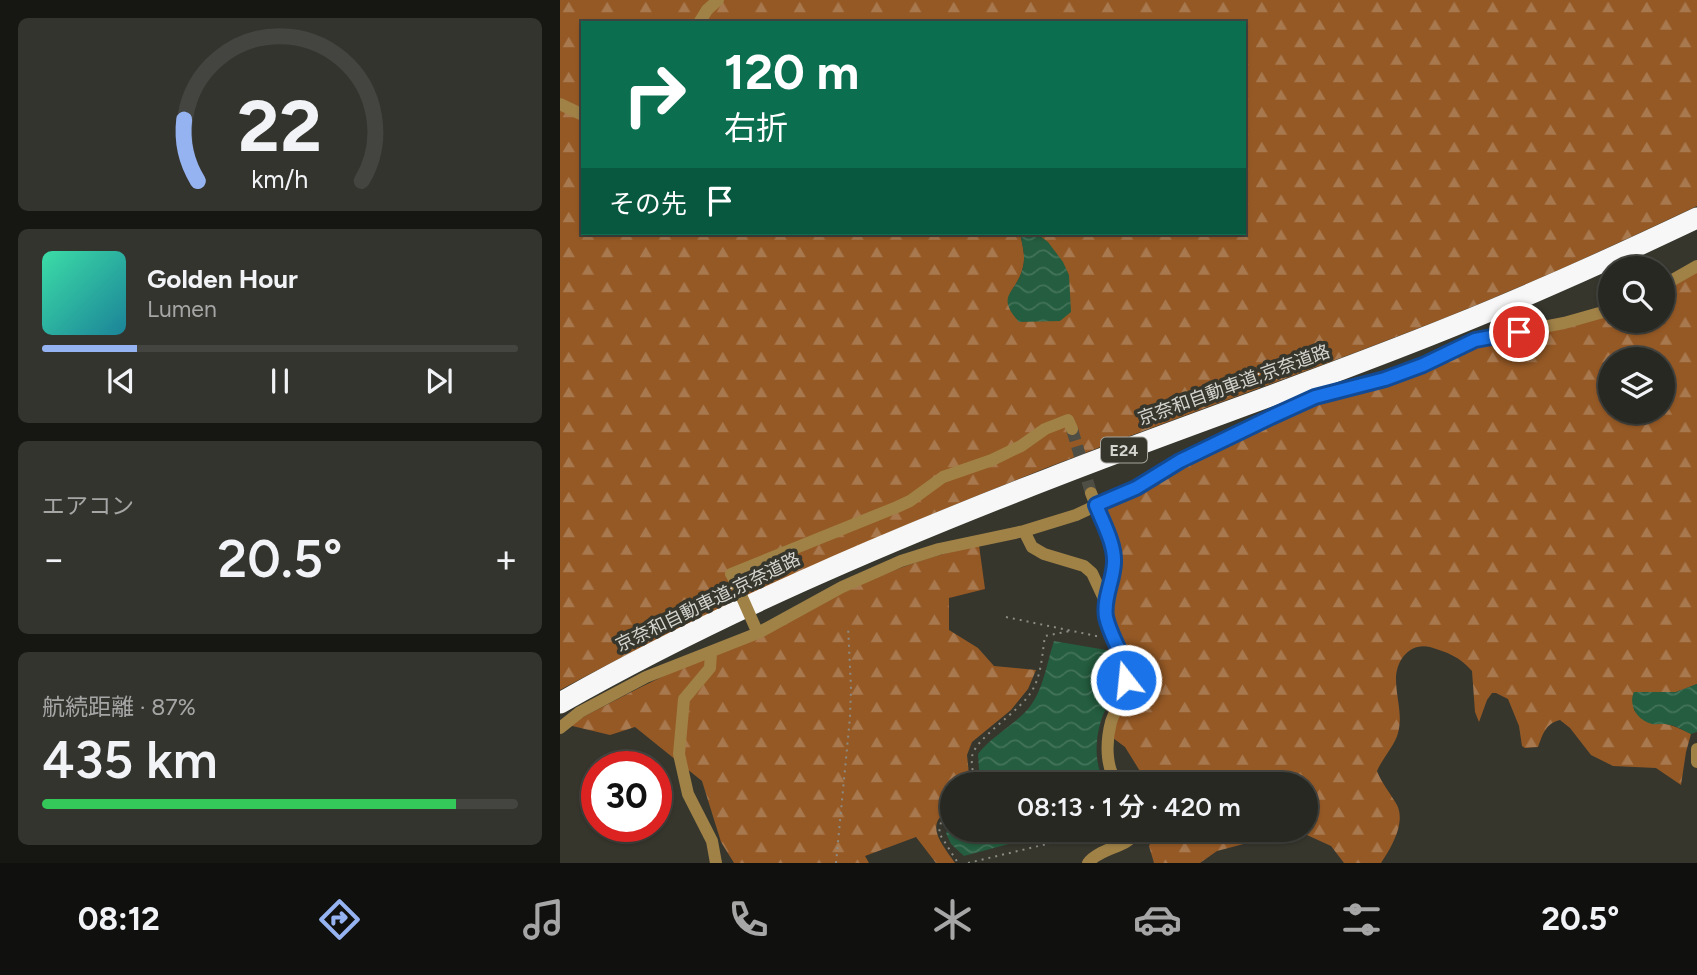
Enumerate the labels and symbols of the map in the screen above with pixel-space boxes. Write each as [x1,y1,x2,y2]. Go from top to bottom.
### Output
pin [1489,302,1549,362]
street label: 京奈和自動車道;京奈道路 [1135,340,1333,430]
road number: E24 [1101,438,1147,463]
street label: 京奈和自動車道;京奈道路 [612,548,804,656]
position arrow [1089,643,1163,717]
speed limit sign: 30 [581,751,672,842]

